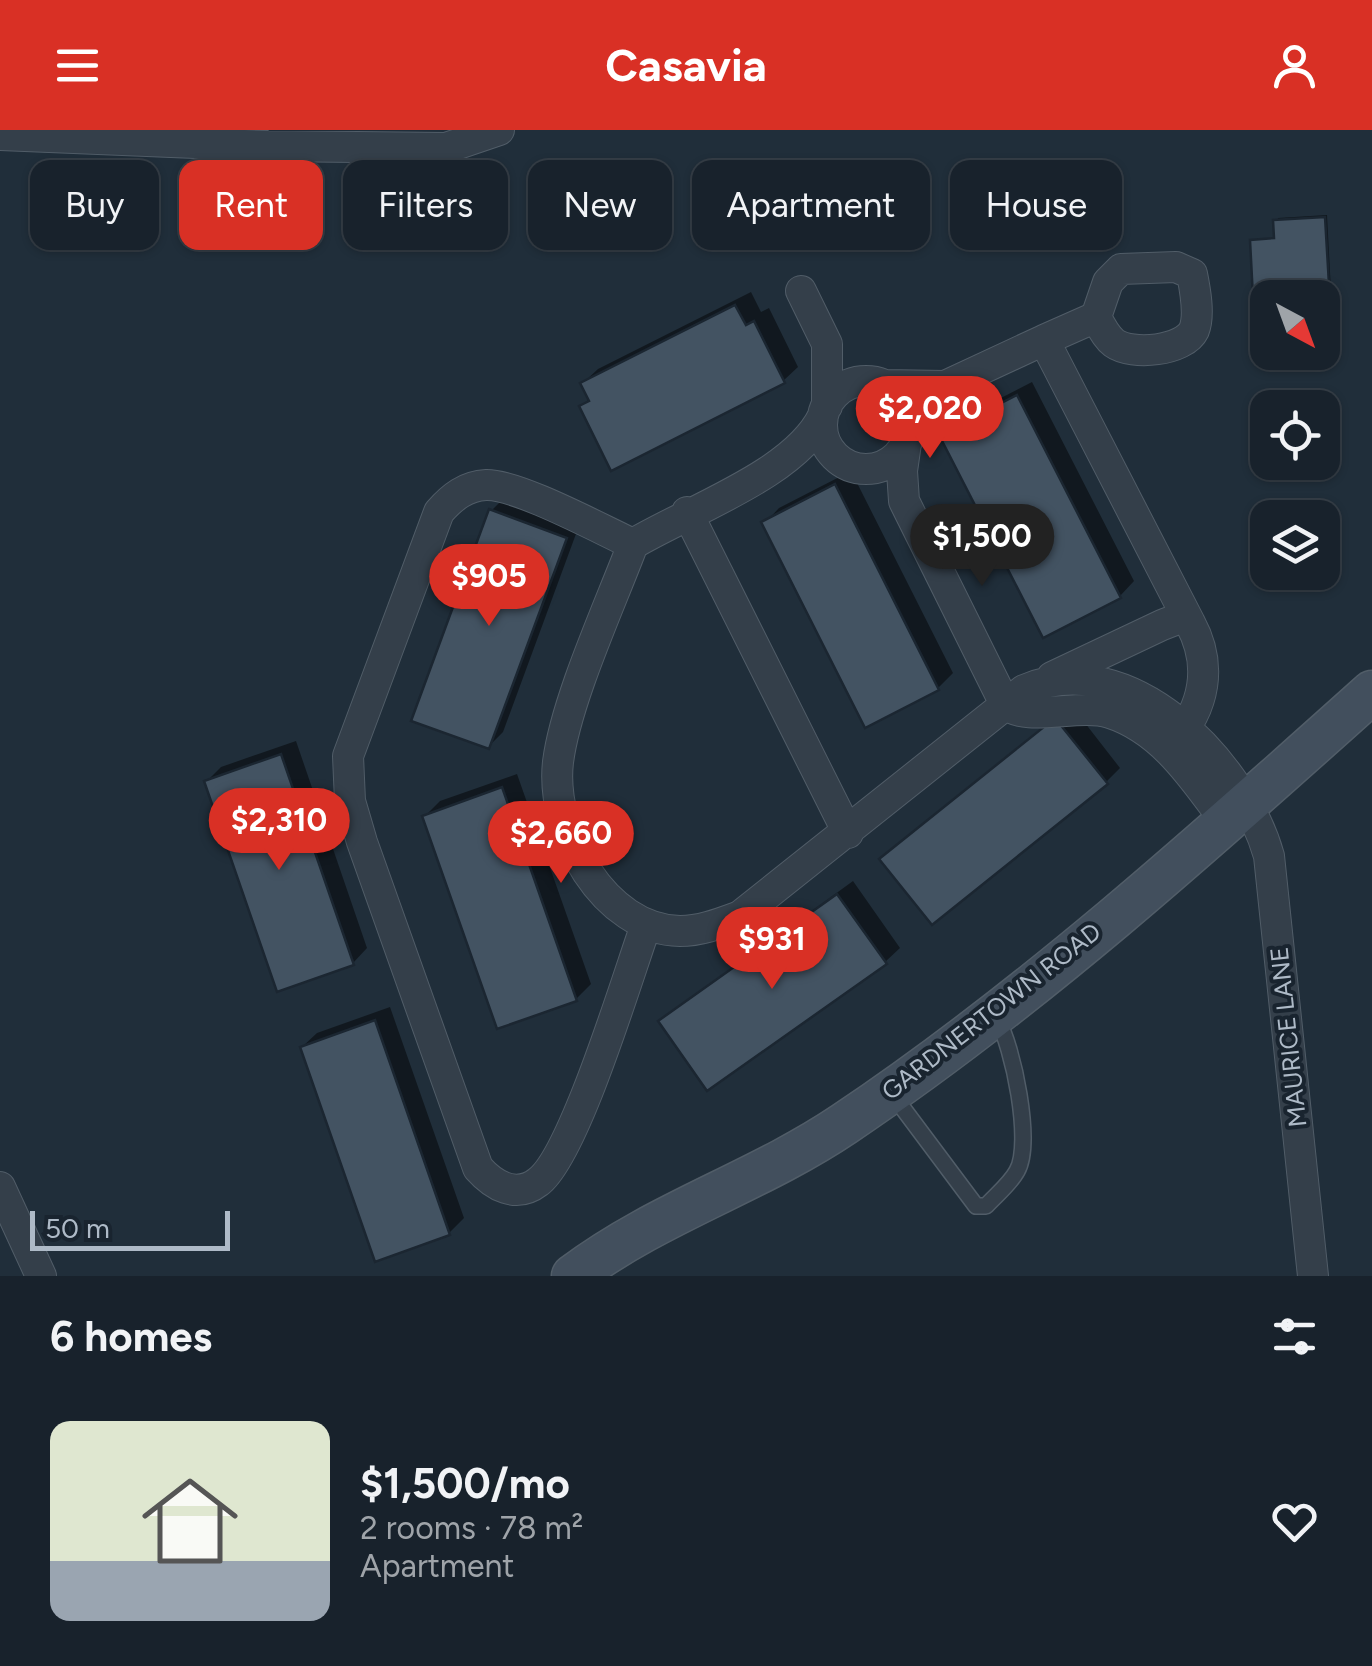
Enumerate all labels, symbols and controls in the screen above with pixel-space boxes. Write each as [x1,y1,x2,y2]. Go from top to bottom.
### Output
icon: menu [50,38,105,93]
text: Casavia [605,38,767,92]
icon: person [1267,38,1322,93]
chip: Buy [30,160,159,250]
chip: Rent [179,160,323,250]
chip: Filters [343,160,508,250]
chip: New [528,160,672,250]
chip: Apartment [692,160,930,250]
chip: House [950,160,1122,250]
north arrow [1250,280,1340,370]
map controls [1250,280,1340,590]
pin: $2,020 [849,376,1011,461]
text: $2,020 [878,389,982,427]
button: locate [1250,390,1340,480]
button: layers [1250,500,1340,590]
pin: $1,500 [901,504,1063,589]
text: $1,500 [932,517,1032,555]
pin: $905 [430,544,548,629]
text: $905 [451,557,527,595]
pin: $2,310 [198,788,360,873]
text: $2,310 [231,801,327,839]
pin: $2,660 [480,801,642,886]
text: $2,660 [510,814,612,852]
pin: $931 [713,907,831,992]
street label: GARDNERTOWN ROAD [875,916,1107,1106]
text: $931 [738,920,806,958]
street label: MAURICE LANE [1264,945,1312,1129]
scale bar [30,1206,230,1250]
text: 50 m [45,1211,110,1245]
icon: filters [1267,1309,1322,1364]
text: 6 homes [50,1311,212,1362]
text: $1,500/mo [360,1458,570,1509]
icon: home [130,1461,250,1581]
icon: heart [1267,1494,1322,1549]
text: 2 rooms · 78 m² [360,1509,583,1547]
text: Apartment [360,1547,514,1585]

